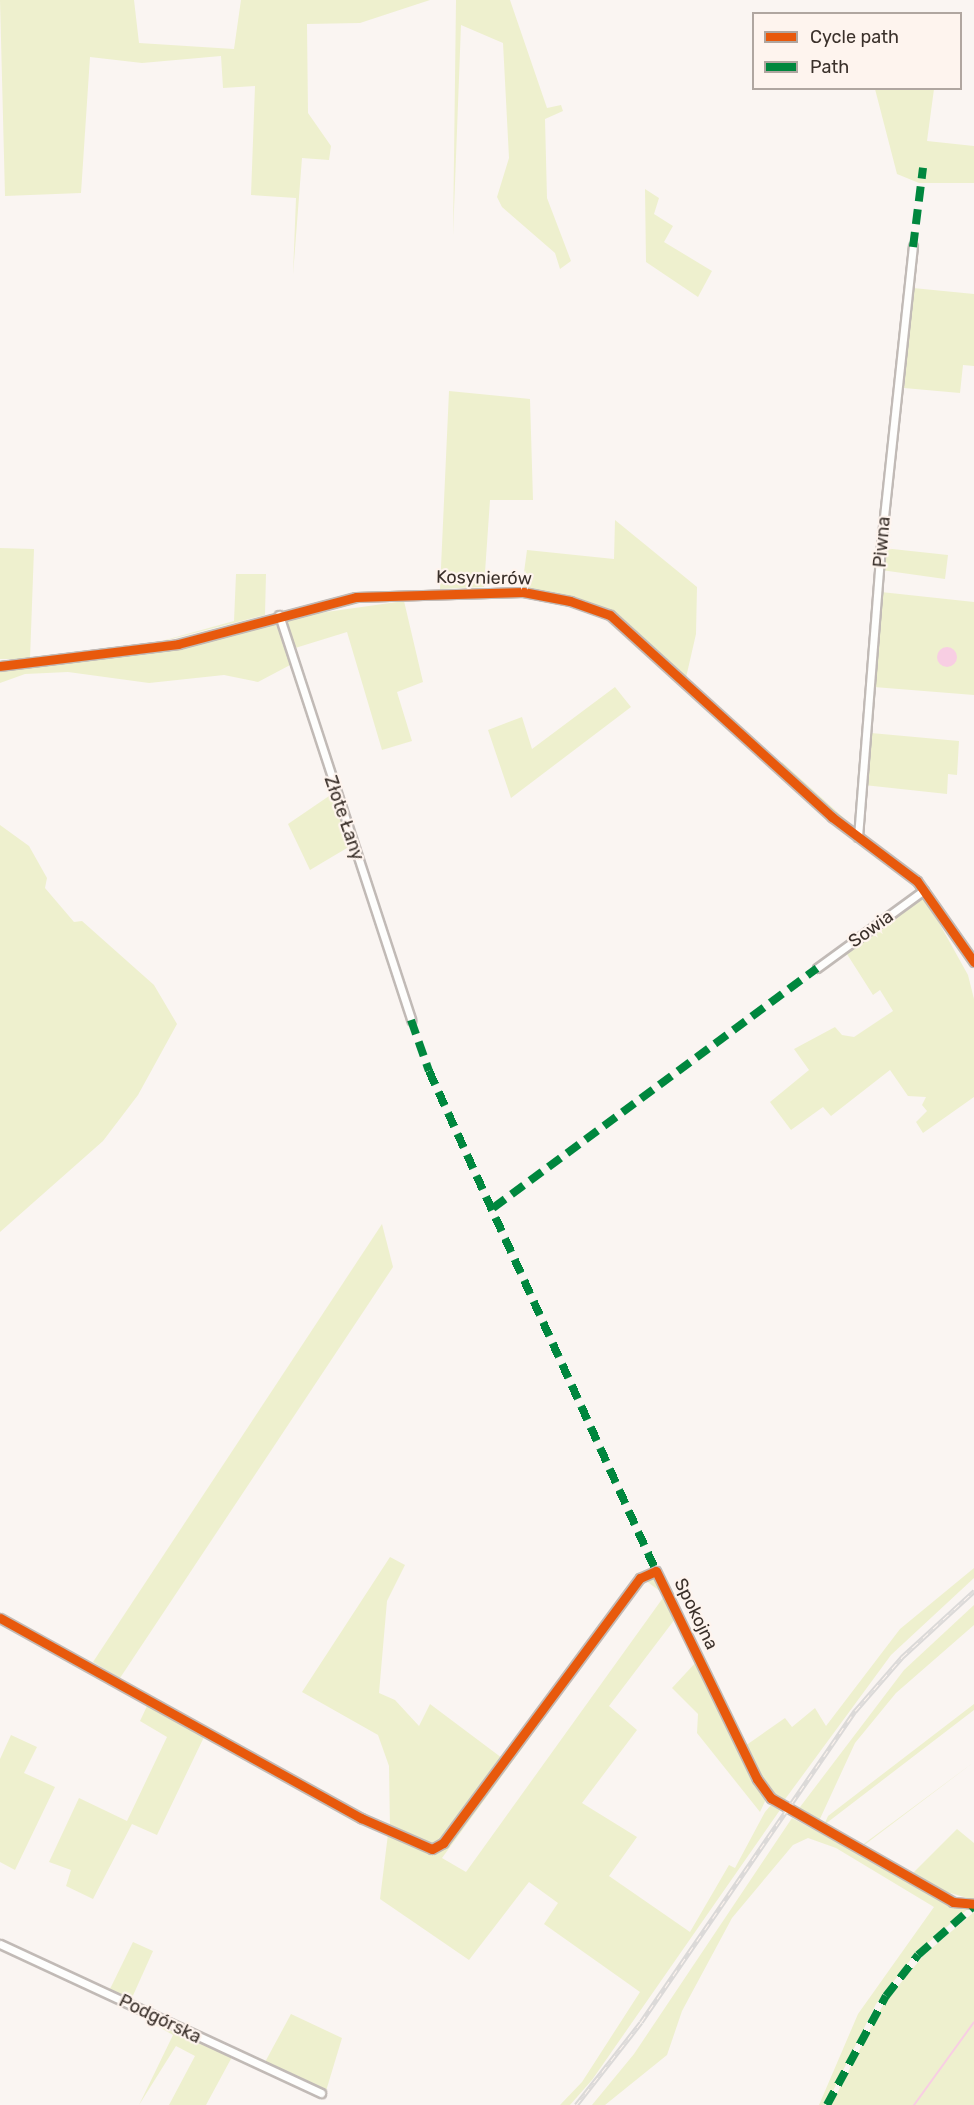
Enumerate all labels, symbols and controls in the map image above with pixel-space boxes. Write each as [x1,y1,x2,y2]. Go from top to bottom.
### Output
legend [752,12,962,90]
text: Cycle path [810,26,899,48]
text: Path [810,56,849,78]
street label: Piwna [869,516,895,568]
street label: Kosynierów [436,566,532,590]
street label: Złote Łany [319,773,369,863]
street label: Sowia [844,906,898,952]
street label: Spokojna [669,1575,723,1653]
street label: Podgórska [115,1990,205,2048]

